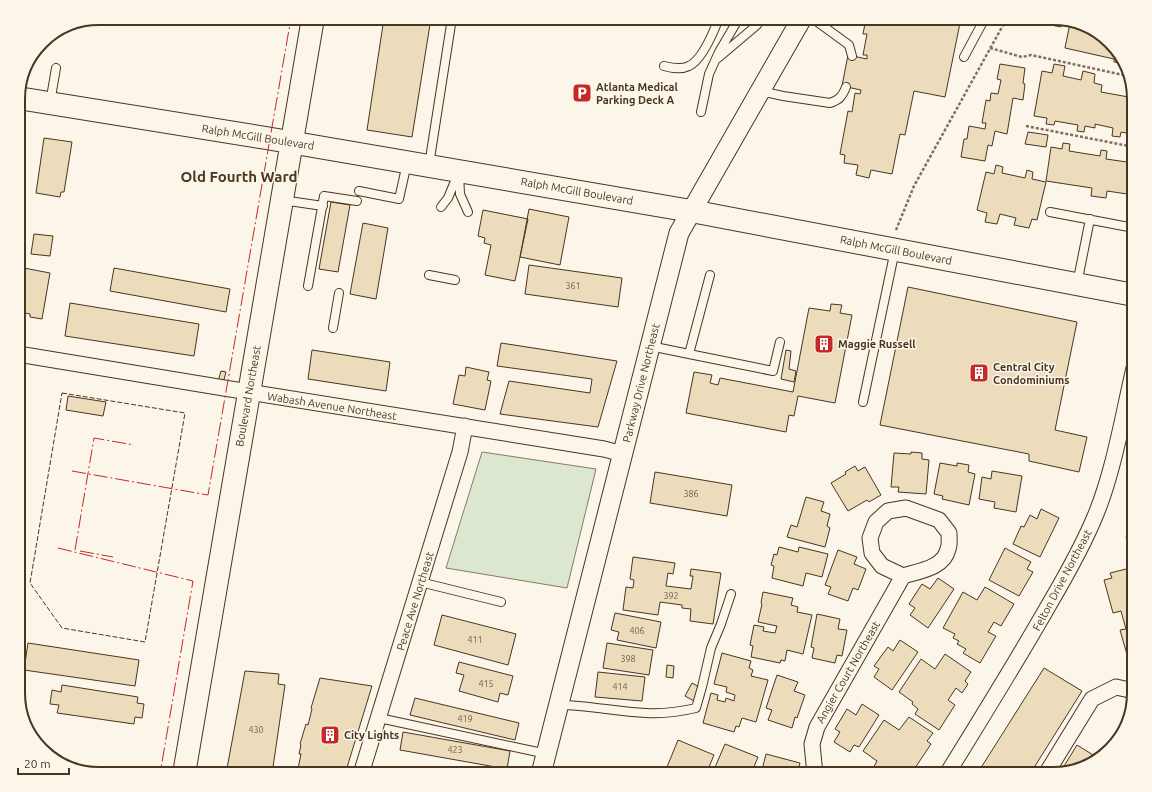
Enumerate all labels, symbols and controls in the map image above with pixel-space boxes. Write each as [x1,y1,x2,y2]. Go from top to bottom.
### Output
place label: Atlanta Medical Parking Deck A [596,81,678,106]
parking icon: Atlanta Medical Parking Deck A [571,82,593,104]
street label: Ralph McGill Boulevard [201,122,315,152]
district label: Old Fourth Ward [181,168,297,185]
street label: Ralph McGill Boulevard [520,175,634,207]
street label: Ralph McGill Boulevard [839,233,953,267]
house number: 361 [565,281,581,291]
street label: Parkway Drive Northeast [620,322,662,444]
building icon: Maggie Russell [813,333,835,355]
place label: Maggie Russell [838,338,916,350]
street label: Boulevard Northeast [233,344,263,448]
place label: Central City Condominiums [993,361,1069,386]
building icon: Central City Condominiums [968,362,990,384]
street label: Wabash Avenue Northeast [266,390,398,422]
house number: 386 [683,489,699,499]
street label: Felton Drive Northeast [1030,527,1094,633]
street label: Peace Ave Northeast [394,550,436,652]
house number: 392 [663,591,679,601]
street label: Angier Court Northeast [814,618,882,725]
house number: 406 [629,626,645,636]
house number: 411 [467,635,483,645]
house number: 398 [620,654,636,664]
house number: 415 [478,679,494,689]
house number: 414 [612,682,628,692]
house number: 419 [457,714,473,724]
building icon: City Lights [319,724,341,746]
house number: 430 [248,725,264,735]
place label: City Lights [344,729,399,741]
house number: 423 [447,745,463,755]
scale bar [18,750,69,776]
text: 20 m [24,757,51,770]

